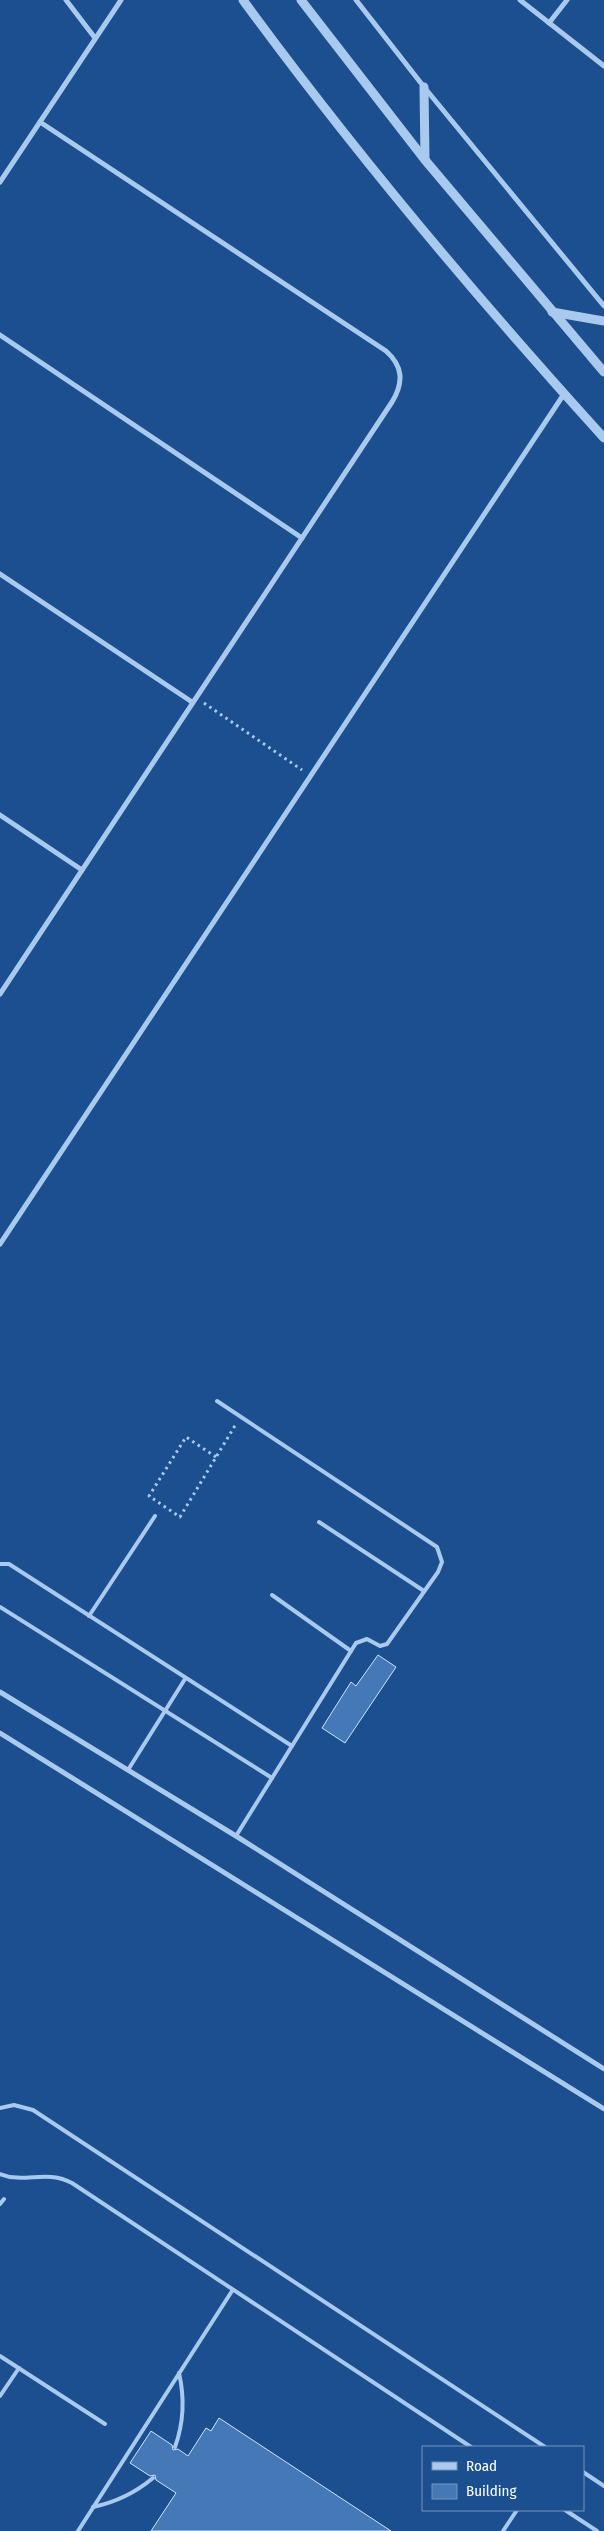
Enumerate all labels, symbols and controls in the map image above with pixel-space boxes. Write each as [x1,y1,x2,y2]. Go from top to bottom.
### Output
legend [422,2446,584,2511]
text: Road [466,2457,497,2475]
text: Building [466,2482,517,2500]

